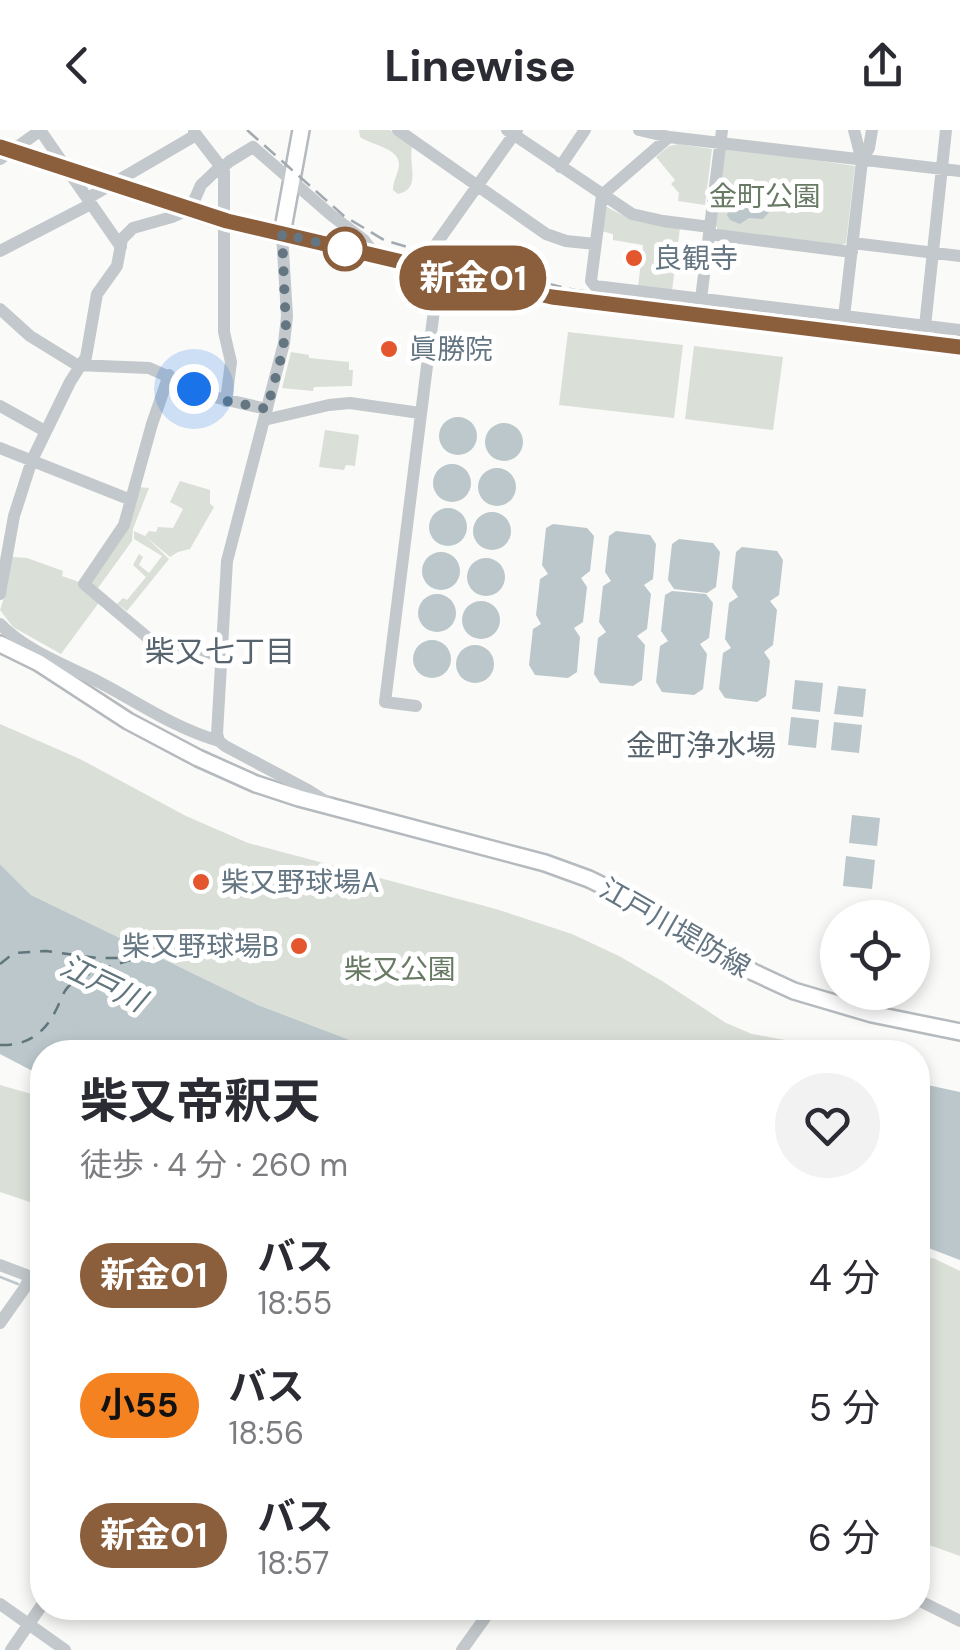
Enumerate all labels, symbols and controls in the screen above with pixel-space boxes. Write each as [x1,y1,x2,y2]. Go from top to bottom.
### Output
text: Linewise [384,36,576,95]
icon: back [50,38,105,93]
icon: share [855,38,910,93]
park label: 金町公園 [709,178,821,215]
unlabelled marker [324,228,366,270]
place label: 良観寺 [654,240,738,277]
line badge: 新金01 [403,246,543,310]
marker: 良観寺 [623,247,645,269]
text: 新金01 [419,255,527,301]
place label: 眞勝院 [409,331,493,368]
marker: 眞勝院 [378,338,400,360]
your location [169,364,219,414]
district label: 柴又七丁目 [145,632,295,671]
district label: 金町浄水場 [626,726,776,765]
place label: 柴又野球場A [221,864,380,901]
street label: 江戸川堤防線 [593,870,757,986]
marker: 柴又野球場A [190,871,212,893]
map controls [820,900,930,1010]
button: locate [820,900,930,1010]
place label: 柴又野球場B [122,928,279,965]
marker: 柴又野球場B [288,935,310,957]
water label: 江戸川 [54,946,155,1022]
park label: 柴又公園 [344,951,456,988]
text: 柴又帝釈天 [80,1070,320,1133]
button: heart [775,1073,880,1178]
text: 徒歩 · 4 分 · 260 m [80,1144,348,1186]
text: バス [257,1232,333,1282]
text: 新金01 [100,1252,207,1298]
text: 4 分 [809,1253,880,1303]
text: 18:55 [257,1282,332,1324]
text: バス [229,1362,305,1412]
text: 小55 [100,1382,179,1428]
text: 5 分 [809,1383,880,1433]
text: 18:56 [229,1412,304,1454]
text: バス [257,1492,333,1542]
text: 新金01 [100,1512,207,1558]
text: 6 分 [808,1513,880,1563]
text: 18:57 [257,1542,329,1584]

